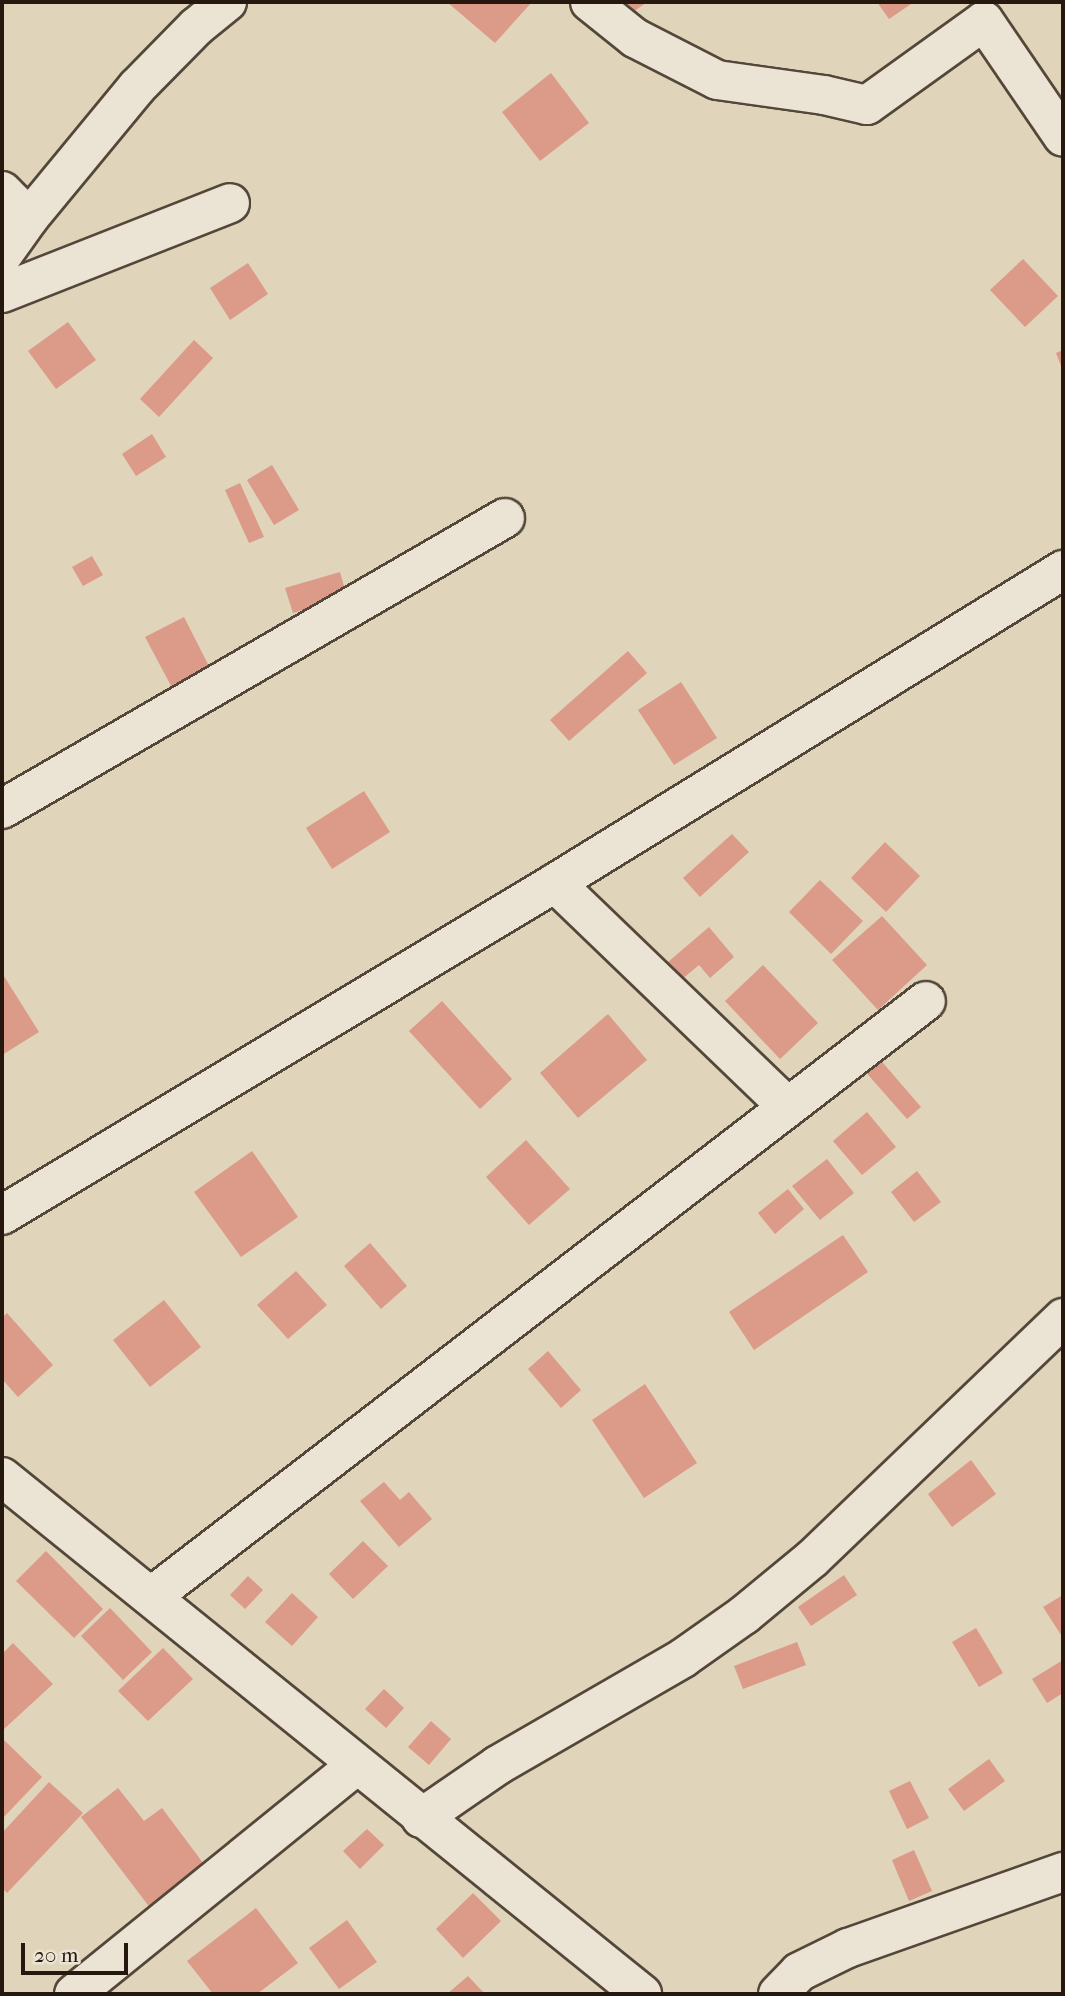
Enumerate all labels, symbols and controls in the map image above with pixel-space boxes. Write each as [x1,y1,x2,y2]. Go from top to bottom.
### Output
scale bar [24,1930,131,1974]
text: 20 m [34,1943,78,1967]

